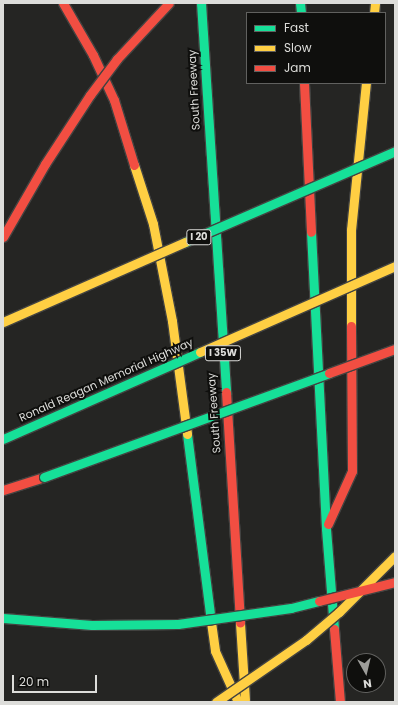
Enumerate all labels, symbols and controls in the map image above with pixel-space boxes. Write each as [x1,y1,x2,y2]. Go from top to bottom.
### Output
legend [246,12,386,84]
text: Fast [284,19,309,36]
text: Slow [284,39,312,56]
street label: South Freeway [185,49,203,131]
text: Jam [284,59,311,76]
road number: I 20 [186,229,212,245]
street label: Ronald Reagan Memorial Highway [17,336,195,424]
road number: I 35W [204,345,242,361]
street label: South Freeway [205,372,223,454]
north arrow [346,653,386,693]
scale bar [14,667,99,693]
text: 20 m [19,673,49,690]
text: N [362,675,373,692]

